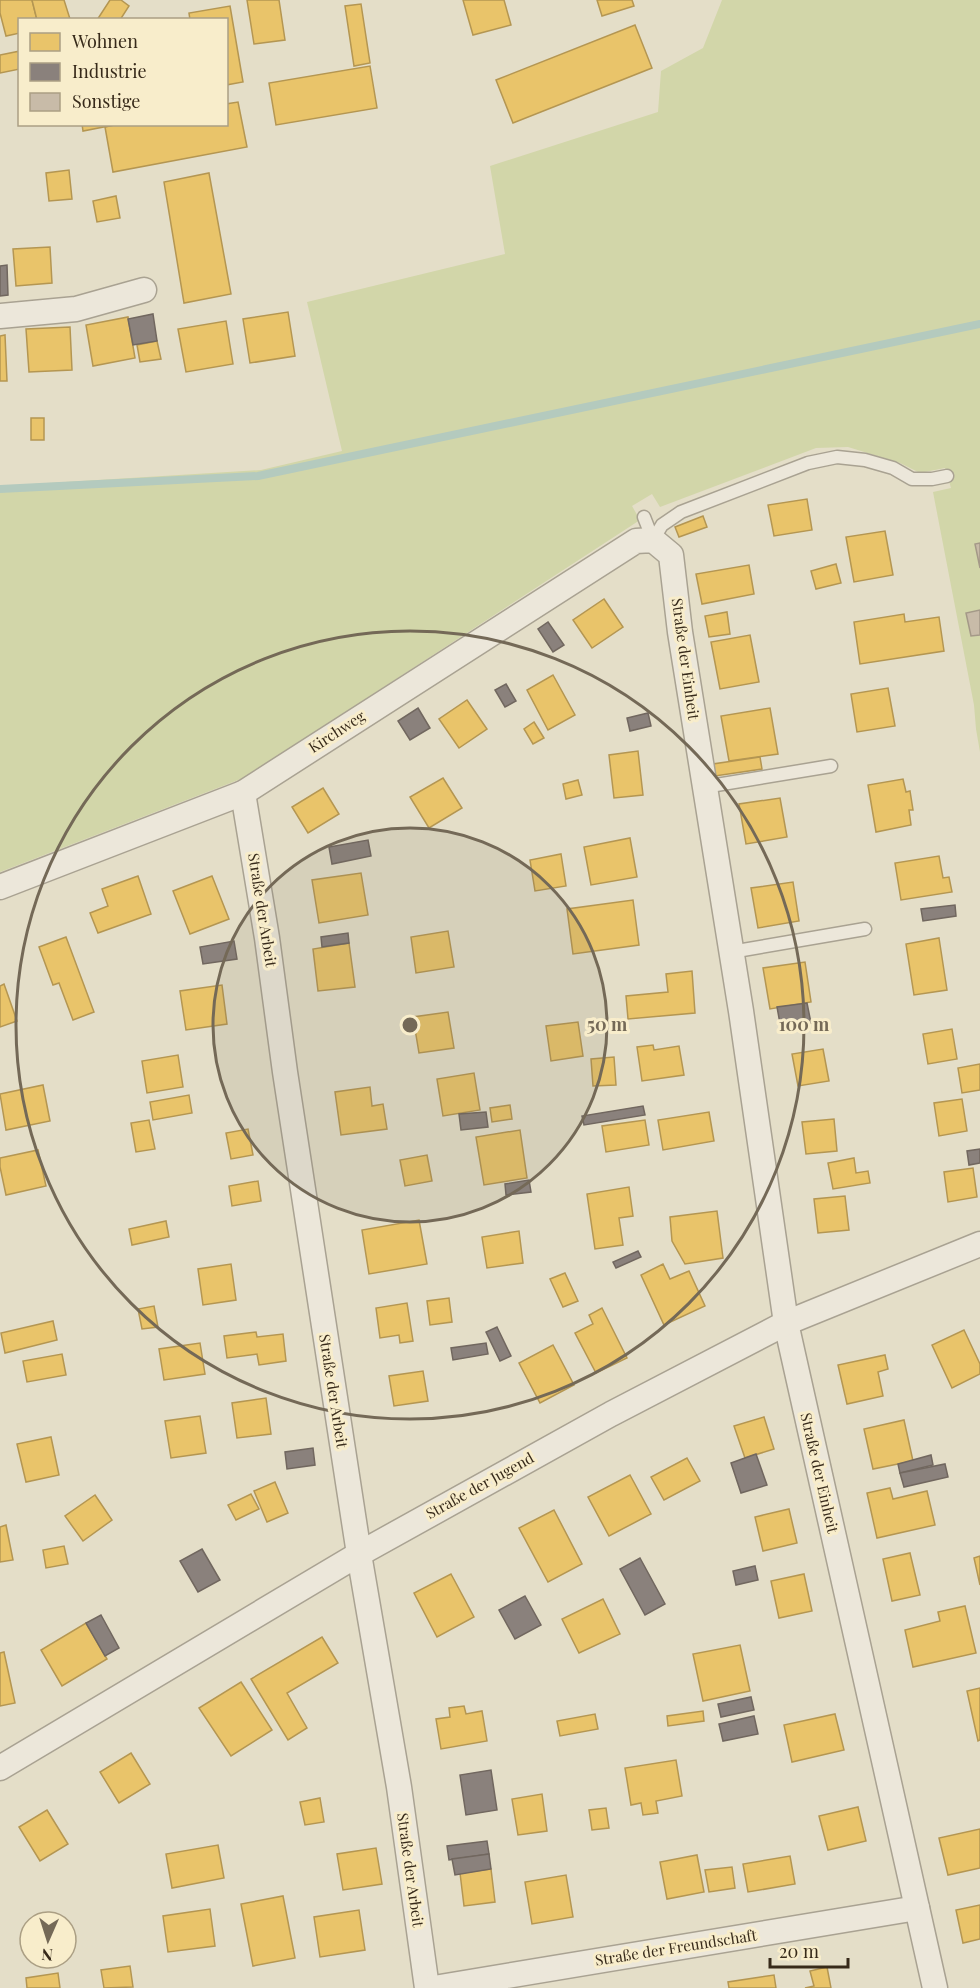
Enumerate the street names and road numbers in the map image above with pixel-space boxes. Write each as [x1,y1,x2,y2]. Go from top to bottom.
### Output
street label: Straße der Einheit [668,597,705,722]
street label: Kirchweg [304,705,369,757]
street label: Straße der Arbeit [244,851,282,969]
street label: Straße der Arbeit [315,1332,353,1450]
street label: Straße der Einheit [796,1411,844,1535]
street label: Straße der Jugend [422,1447,537,1523]
street label: Straße der Arbeit [393,1811,429,1929]
street label: Straße der Freundschaft [594,1924,759,1970]

